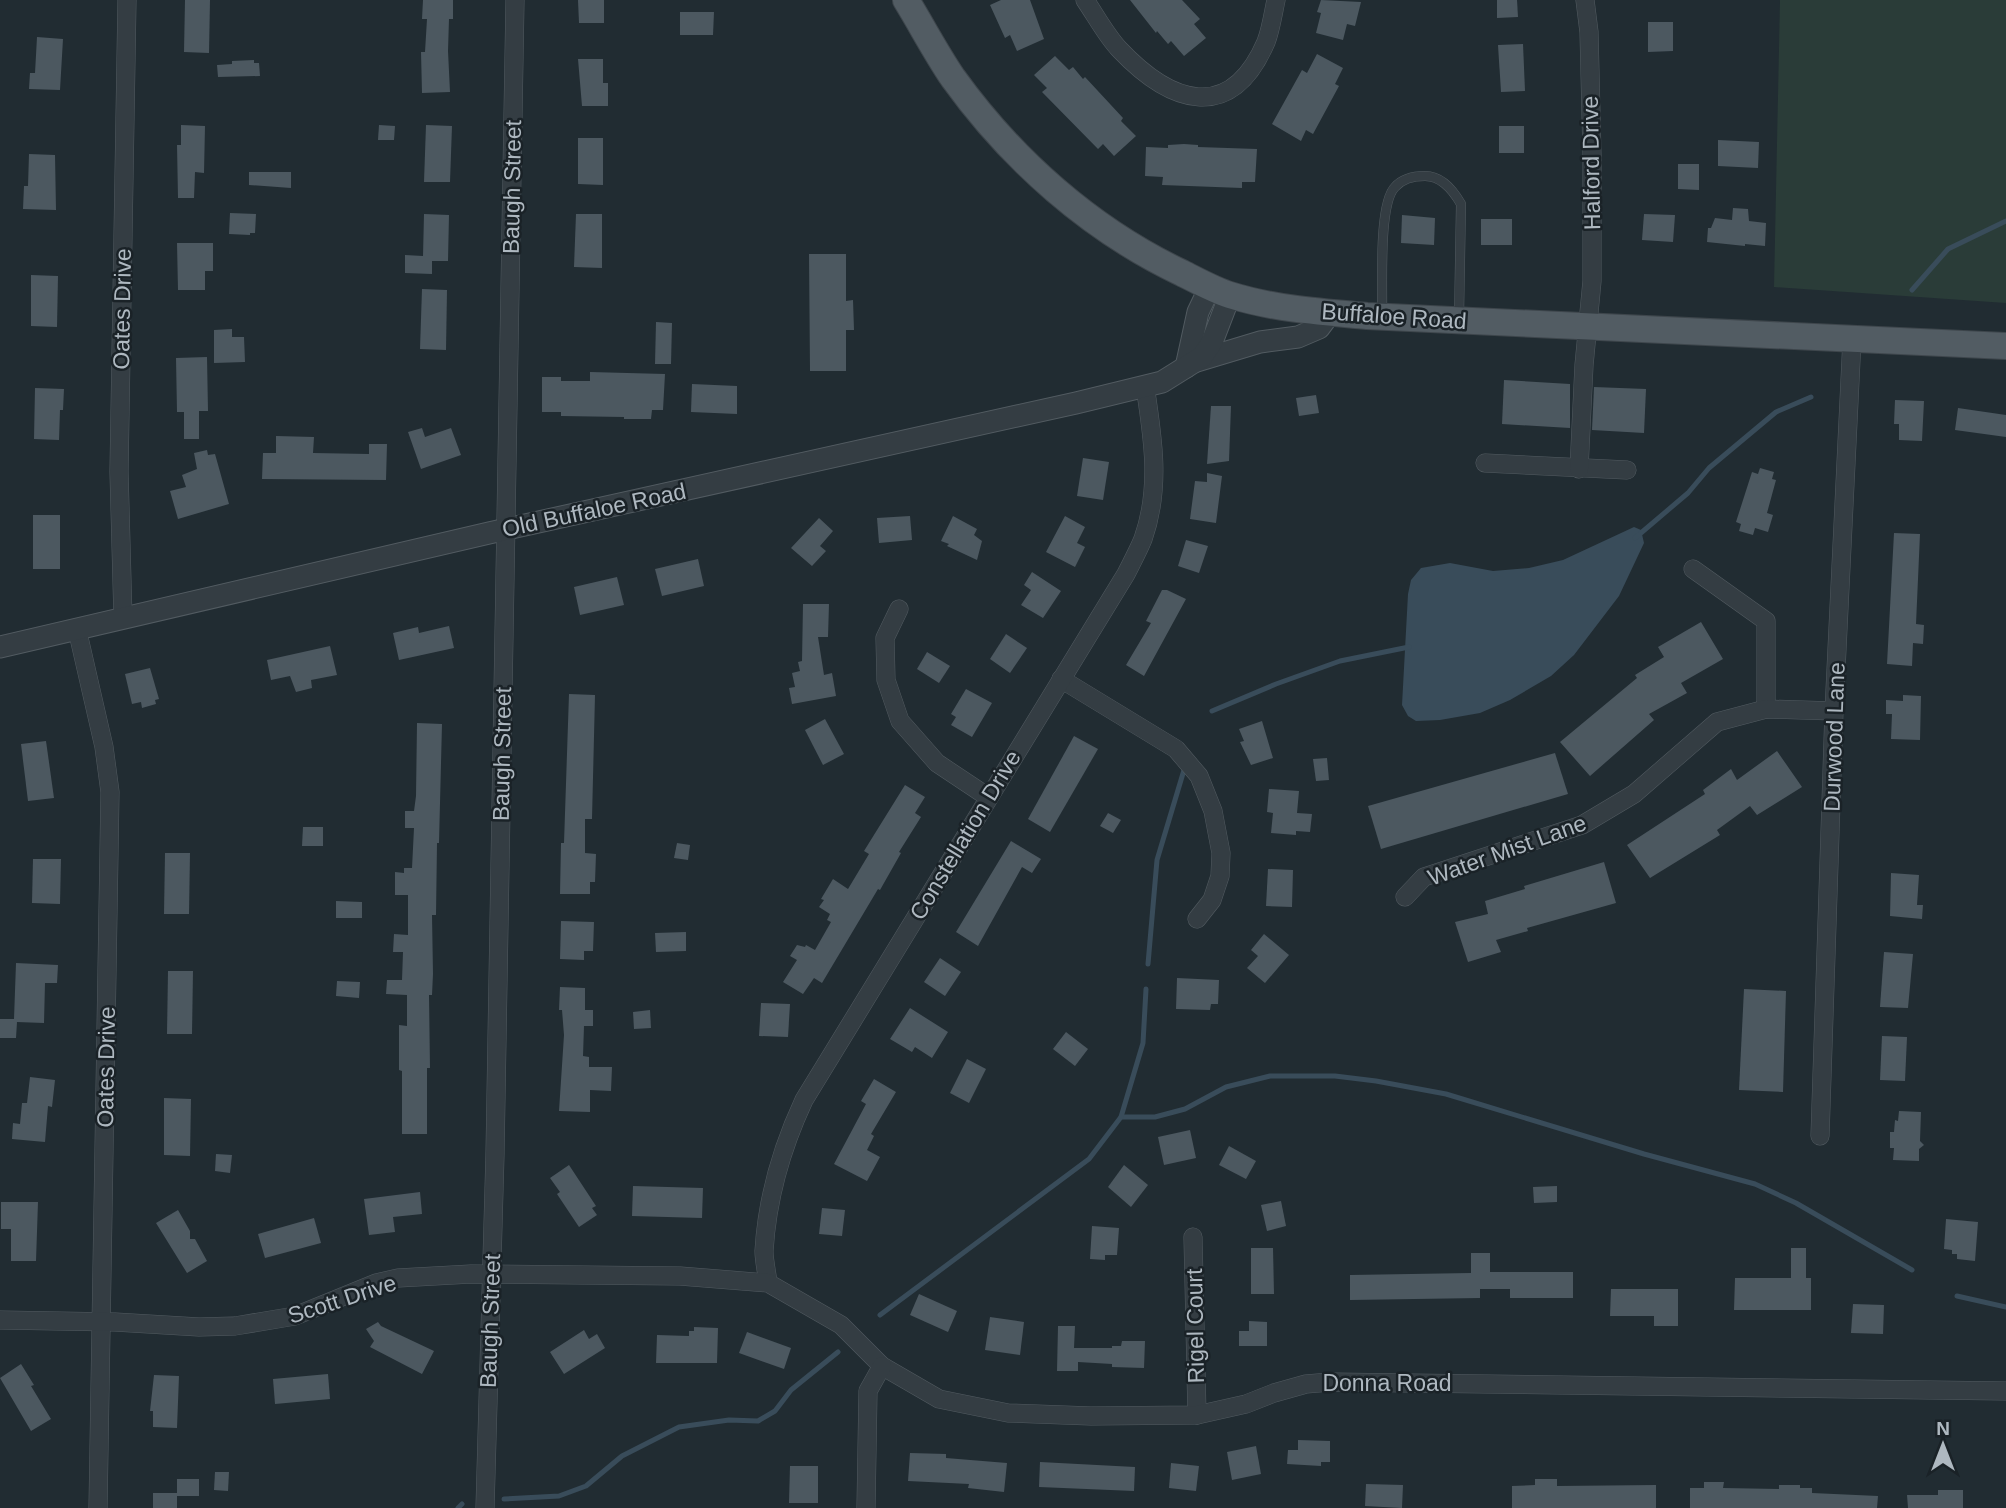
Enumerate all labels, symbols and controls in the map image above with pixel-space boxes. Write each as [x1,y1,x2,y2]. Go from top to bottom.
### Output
street label: Halford Drive [1577,96,1605,230]
street label: Baugh Street [498,119,526,254]
street label: Oates Drive [108,248,136,370]
street label: Buffaloe Road [1321,298,1467,334]
street label: Old Buffaloe Road [500,478,688,542]
street label: Durwood Lane [1818,662,1850,812]
street label: Baugh Street [488,686,516,821]
street label: Constellation Drive [904,746,1026,924]
street label: Water Mist Lane [1424,809,1590,891]
street label: Oates Drive [92,1006,120,1128]
street label: Baugh Street [475,1253,505,1389]
street label: Rigel Court [1181,1268,1209,1384]
street label: Scott Drive [284,1269,400,1329]
street label: Donna Road [1322,1370,1452,1396]
north arrow [1908,1410,1978,1480]
text: N [1936,1418,1950,1439]

